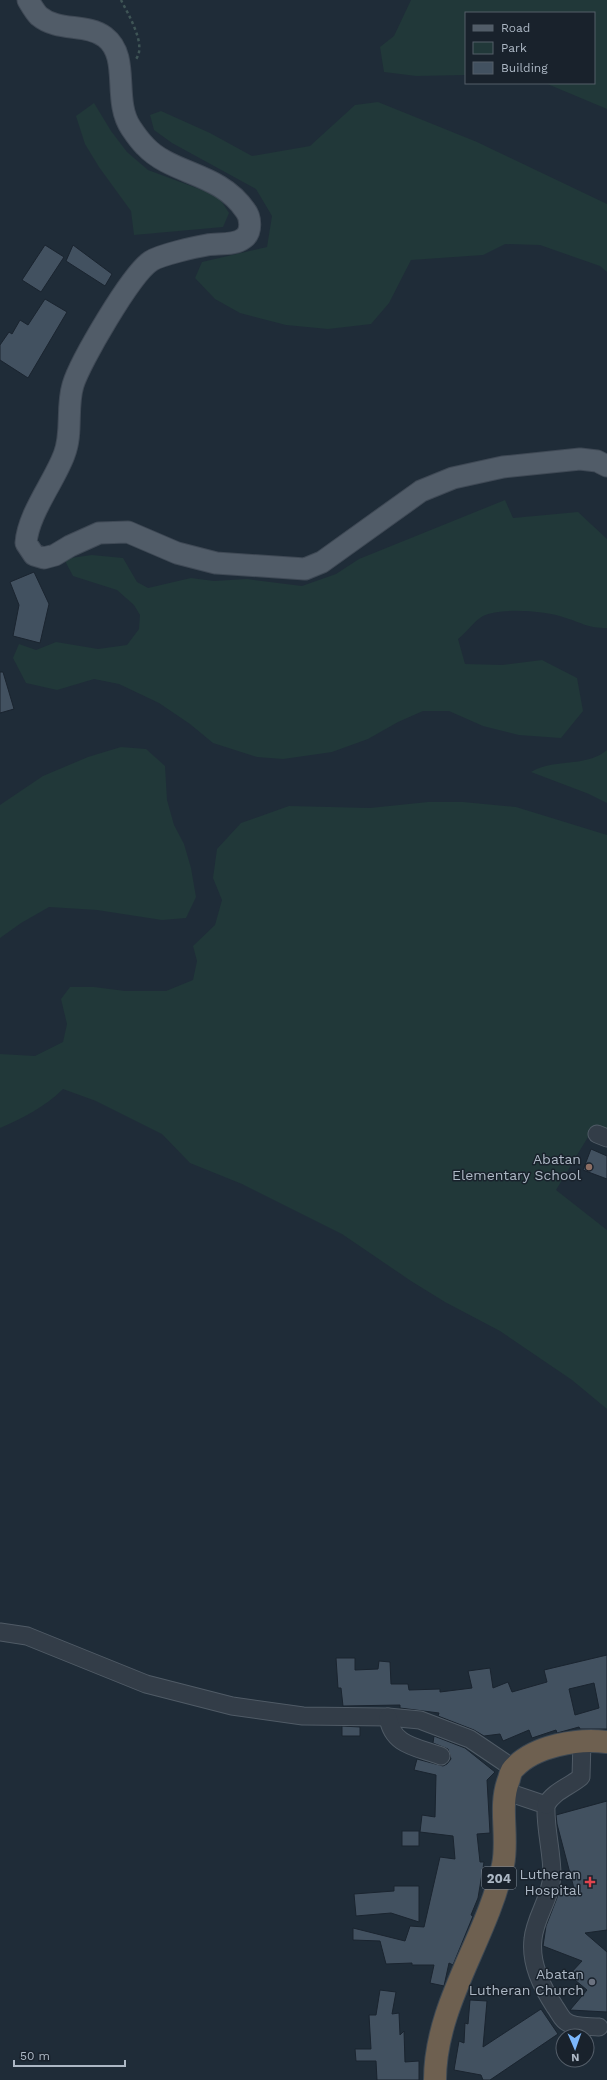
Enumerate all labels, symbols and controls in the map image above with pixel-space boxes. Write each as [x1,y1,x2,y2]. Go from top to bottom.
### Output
legend [465,12,595,84]
text: Road [501,21,530,35]
text: Park [501,41,527,55]
text: Building [501,61,548,75]
place label: Abatan Elementary School [452,1151,582,1183]
marker: Abatan Elementary School [584,1162,594,1172]
place label: Lutheran Hospital [519,1866,582,1898]
road number: 204 [482,1867,516,1889]
marker: Lutheran Hospital [584,1876,596,1888]
place label: Abatan Lutheran Church [469,1966,584,1998]
marker: Abatan Lutheran Church [587,1977,597,1987]
north arrow [555,2028,595,2068]
scale bar [14,2042,125,2068]
text: 50 m [20,2049,50,2063]
text: N [571,2051,580,2064]

